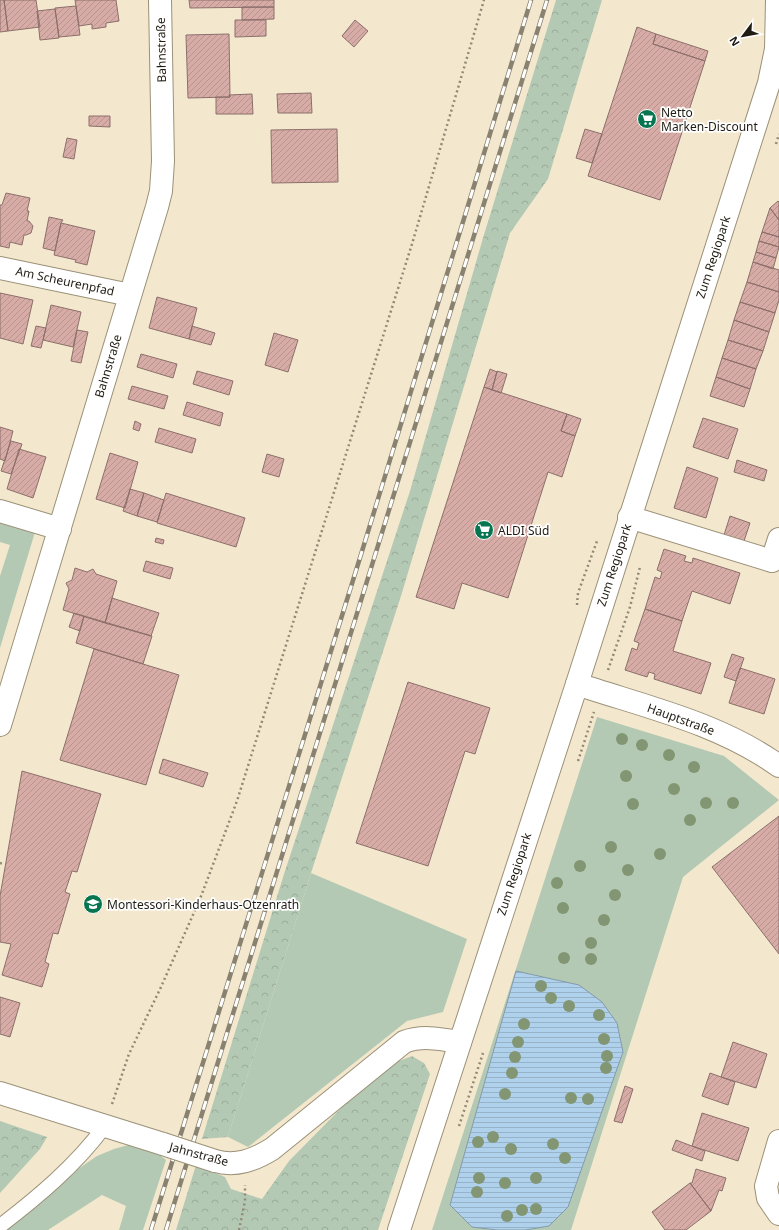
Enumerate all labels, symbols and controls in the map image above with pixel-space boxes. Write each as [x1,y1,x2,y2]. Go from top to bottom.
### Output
north arrow [723,16,763,56]
street label: Bahnstraße [152,17,170,83]
text: N [725,34,743,49]
place label: Netto Marken-Discount [661,104,758,135]
supermarket icon: Netto Marken-Discount [636,108,658,130]
street label: Zum Regiopark [692,213,735,301]
street label: Am Scheurenpfad [14,262,116,300]
street label: Bahnstraße [90,332,126,400]
supermarket icon: ALDI Süd [473,519,495,541]
street label: Zum Regiopark [593,521,636,609]
place label: ALDI Süd [498,522,549,539]
street label: Hauptstraße [645,699,717,739]
street label: Zum Regiopark [493,830,536,918]
school or university icon: Montessori-Kinderhaus-Otzenrath [82,893,104,915]
place label: Montessori-Kinderhaus-Otzenrath [107,896,299,913]
street label: Jahnstraße [167,1138,231,1170]

